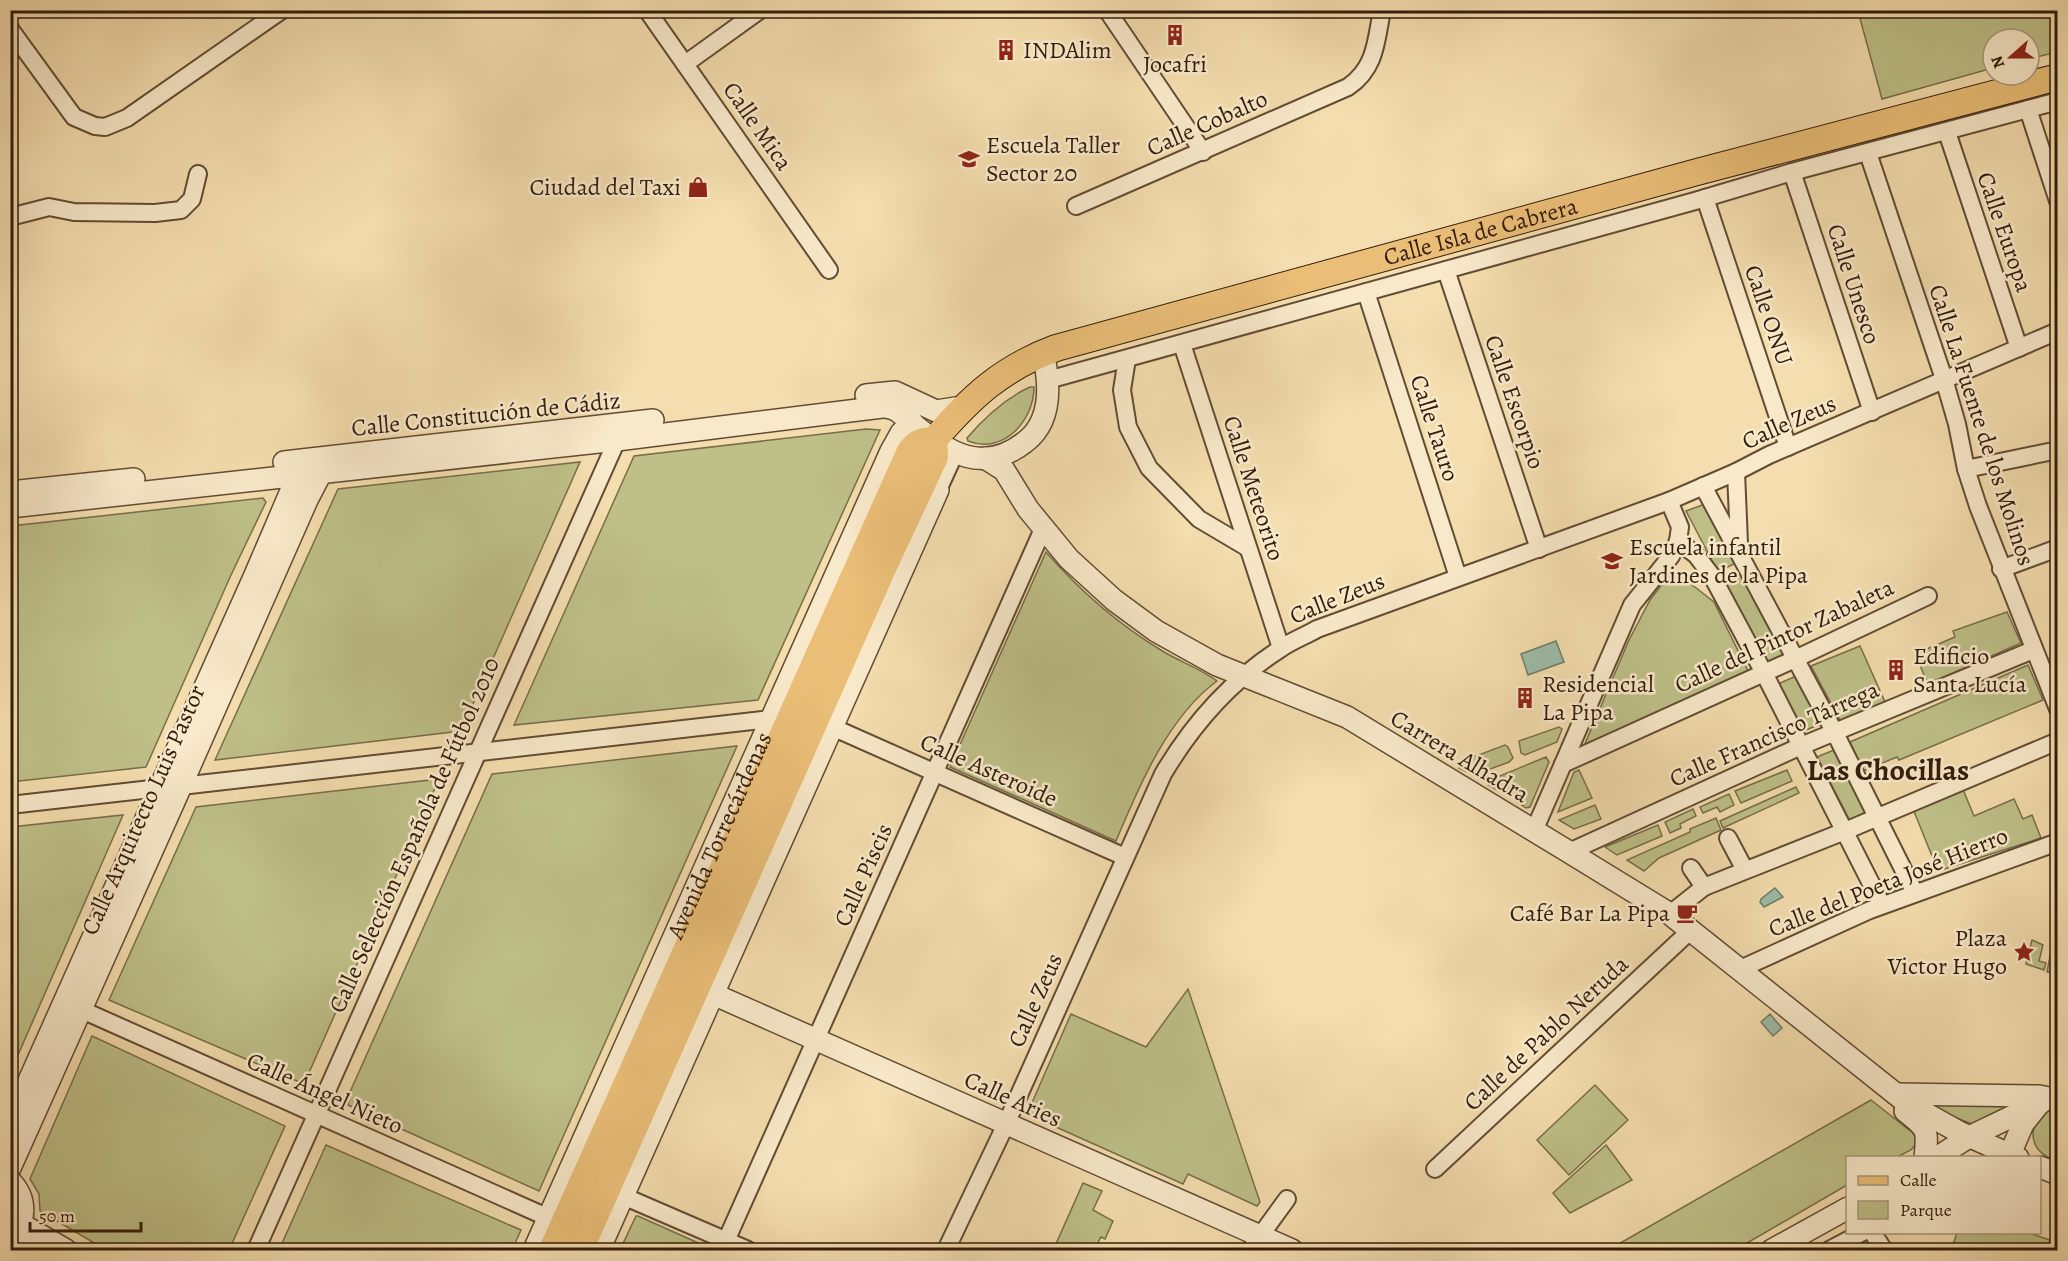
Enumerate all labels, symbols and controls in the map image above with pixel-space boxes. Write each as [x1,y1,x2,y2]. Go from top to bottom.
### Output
building icon: Jocafri [1163,23,1187,47]
north arrow [1981,27,2041,87]
place label: INDAlim [1023,34,1112,66]
building icon: INDAlim [994,38,1018,62]
place label: Jocafri [1143,48,1207,80]
text: N [1985,52,2010,71]
street label: Calle Mica [716,75,801,177]
street label: Calle Cobalto [1142,82,1272,164]
place label: Escuela Taller Sector 20 [986,129,1120,189]
school or university icon: Escuela Taller Sector 20 [957,147,981,171]
street label: Calle Europa [1970,168,2041,297]
place label: Ciudad del Taxi [529,171,681,203]
shop icon: Ciudad del Taxi [686,175,710,199]
street label: Calle Isla de Cabrera [1380,189,1582,273]
street label: Calle Unesco [1820,220,1888,348]
street label: Calle ONU [1737,261,1801,369]
street label: Calle La Fuente de los Molinos [1921,280,2043,570]
street label: Calle Escorpio [1477,331,1553,473]
street label: Calle Tauro [1403,371,1467,485]
street label: Calle Constitución de Cádiz [350,384,622,444]
street label: Calle Zeus [1737,387,1841,457]
street label: Calle Meteorito [1216,411,1292,565]
place label: Escuela infantil Jardines de la Pipa [1629,531,1809,591]
school or university icon: Escuela infantil Jardines de la Pipa [1600,549,1624,573]
street label: Calle Zeus [1285,564,1389,632]
street label: Calle del Pintor Zabaleta [1669,571,1899,701]
place label: Edificio Santa Lucía [1913,640,2028,700]
street label: Calle Selección Española de Fútbol 2010 [321,652,507,1018]
building icon: Edificio Santa Lucía [1884,658,1908,682]
place label: Residencial La Pipa [1542,668,1654,728]
street label: Calle Francisco Tárrega [1664,673,1885,795]
street label: Calle Arquitecto Luis Pastor [73,680,213,940]
building icon: Residencial La Pipa [1513,686,1537,710]
street label: Carrera Alhadra [1385,702,1536,810]
street label: Calle Asteroide [915,725,1063,815]
street label: Avenida Torrecárdenas [659,727,779,945]
district label: Las Chocillas [1807,750,1969,790]
street label: Calle Piscis [826,819,900,931]
street label: Calle del Poeta José Hierro [1763,819,2013,945]
place label: Café Bar La Pipa [1510,897,1671,929]
cafe icon: Café Bar La Pipa [1675,901,1699,925]
place label: Plaza Victor Hugo [1887,922,2008,982]
place icon: Plaza Victor Hugo [2012,940,2036,964]
street label: Calle Zeus [1000,948,1070,1052]
street label: Calle de Pablo Neruda [1457,948,1636,1118]
street label: Calle Ángel Nieto [242,1044,408,1142]
street label: Calle Aries [959,1063,1067,1135]
legend [1846,1156,2041,1234]
text: Calle [1900,1168,1937,1192]
scale bar [30,1195,141,1233]
text: Parque [1900,1198,1952,1222]
text: 50 m [39,1204,75,1228]

